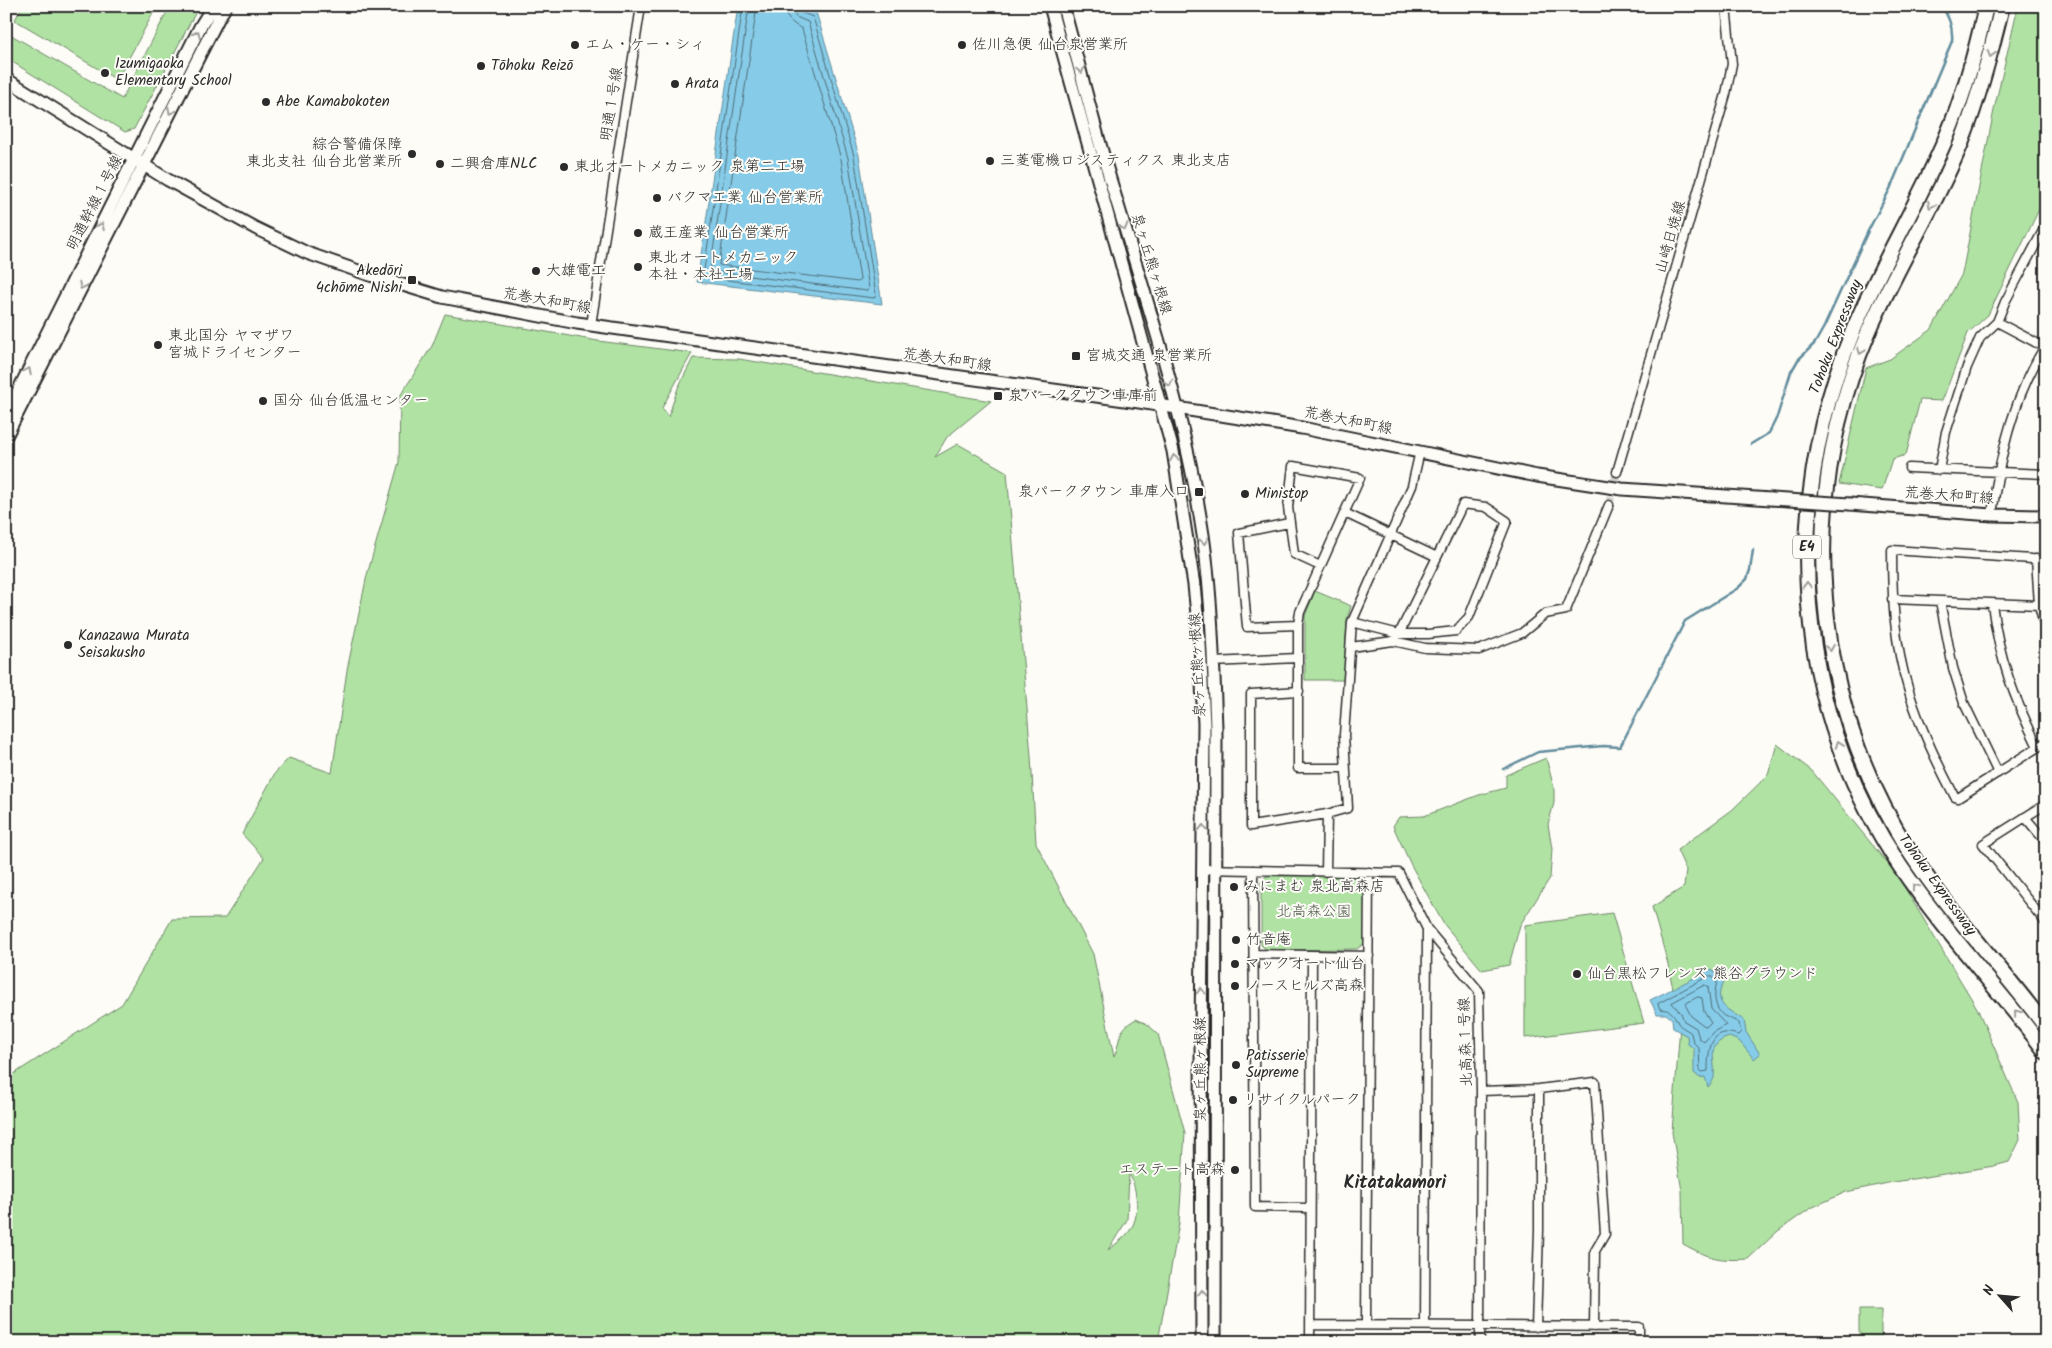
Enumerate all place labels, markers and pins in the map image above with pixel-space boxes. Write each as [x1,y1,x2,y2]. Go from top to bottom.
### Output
place label: エム・ケー・シィ [585,33,705,57]
place label: 佐川急便 仙台泉営業所 [972,33,1128,57]
marker: エム・ケー・シィ [569,39,581,51]
marker: 佐川急便 仙台泉営業所 [956,39,968,51]
place label: Izumigaoka Elementary School [115,52,232,93]
place label: Tōhoku Reizō [491,54,575,78]
marker: Tōhoku Reizō [475,60,487,72]
marker: Izumigaoka Elementary School [99,67,111,79]
place label: Arata [685,72,719,96]
marker: Arata [669,78,681,90]
place label: Abe Kamabokoten [276,90,390,114]
marker: Abe Kamabokoten [260,96,272,108]
place label: 綜合警備保障 東北支社 仙台北営業所 [246,133,402,174]
marker: 綜合警備保障 東北支社 仙台北営業所 [406,148,418,160]
place label: 三菱電機ロジスティクス 東北支店 [1000,149,1231,173]
place label: 二興倉庫NLC [450,152,537,176]
place label: 東北オートメカニック 泉第二工場 [574,155,805,179]
marker: 三菱電機ロジスティクス 東北支店 [984,155,996,167]
marker: 二興倉庫NLC [434,158,446,170]
marker: 東北オートメカニック 泉第二工場 [558,161,570,173]
place label: バクマ工業 仙台営業所 [667,186,823,210]
marker: バクマ工業 仙台営業所 [651,192,663,204]
place label: 蔵王産業 仙台営業所 [648,221,789,245]
marker: 蔵王産業 仙台営業所 [632,227,644,239]
place label: 東北オートメカニック 本社・本社工場 [648,246,798,287]
place label: Akedōri 4chōme Nishi [316,259,403,300]
place label: 大雄電工 [546,259,606,283]
marker: 東北オートメカニック 本社・本社工場 [632,261,644,273]
marker: 大雄電工 [530,265,542,277]
marker: Akedōri 4chōme Nishi [406,274,418,286]
place label: 東北国分 ヤマザワ 宮城ドライセンター [168,324,302,365]
marker: 東北国分 ヤマザワ 宮城ドライセンター [152,339,164,351]
place label: 宮城交通 泉営業所 [1086,344,1212,368]
marker: 宮城交通 泉営業所 [1070,350,1082,362]
place label: 泉パークタウン車庫前 [1008,384,1158,408]
place label: 国分 仙台低温センター [273,389,428,413]
marker: 泉パークタウン車庫前 [992,390,1004,402]
marker: 国分 仙台低温センター [257,395,269,407]
place label: 泉パークタウン 車庫入口 [1018,480,1189,504]
place label: Ministop [1255,482,1308,506]
marker: 泉パークタウン 車庫入口 [1193,486,1205,498]
marker: Ministop [1239,488,1251,500]
place label: Kanazawa Murata Seisakusho [78,624,190,665]
marker: Kanazawa Murata Seisakusho [62,639,74,651]
place label: みにまむ 泉北高森店 [1244,875,1385,899]
marker: みにまむ 泉北高森店 [1228,881,1240,893]
place label: 竹音庵 [1246,928,1291,952]
marker: 竹音庵 [1230,934,1242,946]
place label: マックオート仙台 [1245,952,1365,976]
marker: マックオート仙台 [1229,958,1241,970]
place label: 仙台黒松フレンズ 熊谷グラウンド [1587,962,1818,986]
marker: 仙台黒松フレンズ 熊谷グラウンド [1571,968,1583,980]
place label: ノースヒルズ高森 [1245,974,1364,998]
marker: ノースヒルズ高森 [1229,980,1241,992]
place label: Patisserie Supreme [1246,1044,1306,1085]
marker: Patisserie Supreme [1230,1059,1242,1071]
place label: リサイクルパーク [1243,1088,1361,1112]
marker: リサイクルパーク [1227,1094,1239,1106]
place label: エステート高森 [1119,1158,1225,1182]
marker: エステート高森 [1229,1164,1241,1176]

